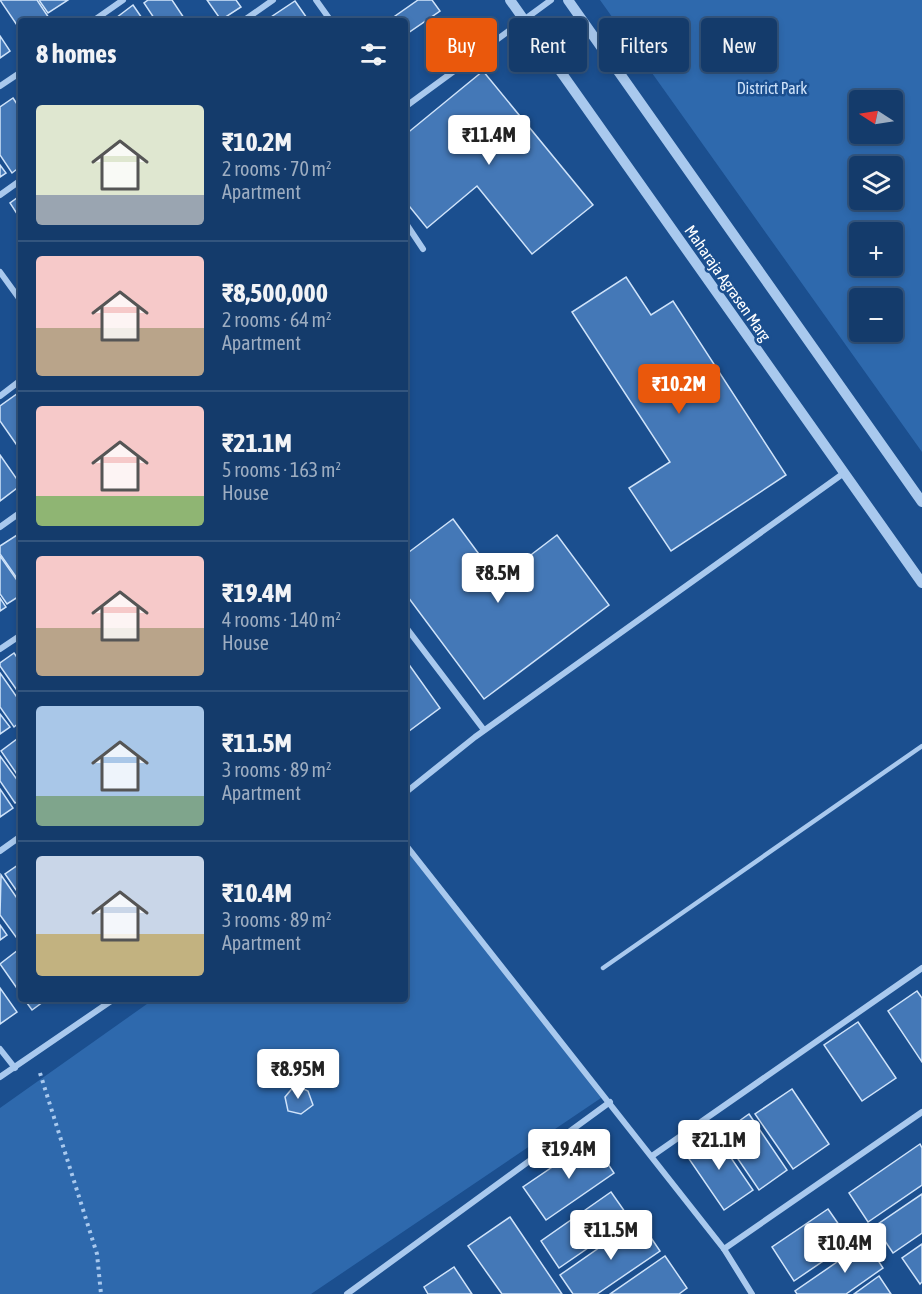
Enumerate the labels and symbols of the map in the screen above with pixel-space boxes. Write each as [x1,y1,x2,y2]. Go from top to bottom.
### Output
park label: District Park [737,79,807,97]
north arrow [849,90,903,144]
pin: ₹11.4M [440,115,538,166]
street label: Maharaja Agrasen Marg [680,222,775,345]
pin: ₹10.2M [630,364,728,415]
pin: ₹8.5M [456,553,540,604]
pin: ₹8.95M [249,1049,347,1100]
pin: ₹21.1M [670,1120,768,1171]
pin: ₹19.4M [520,1129,618,1180]
pin: ₹11.5M [562,1210,660,1261]
pin: ₹10.4M [796,1223,894,1274]

